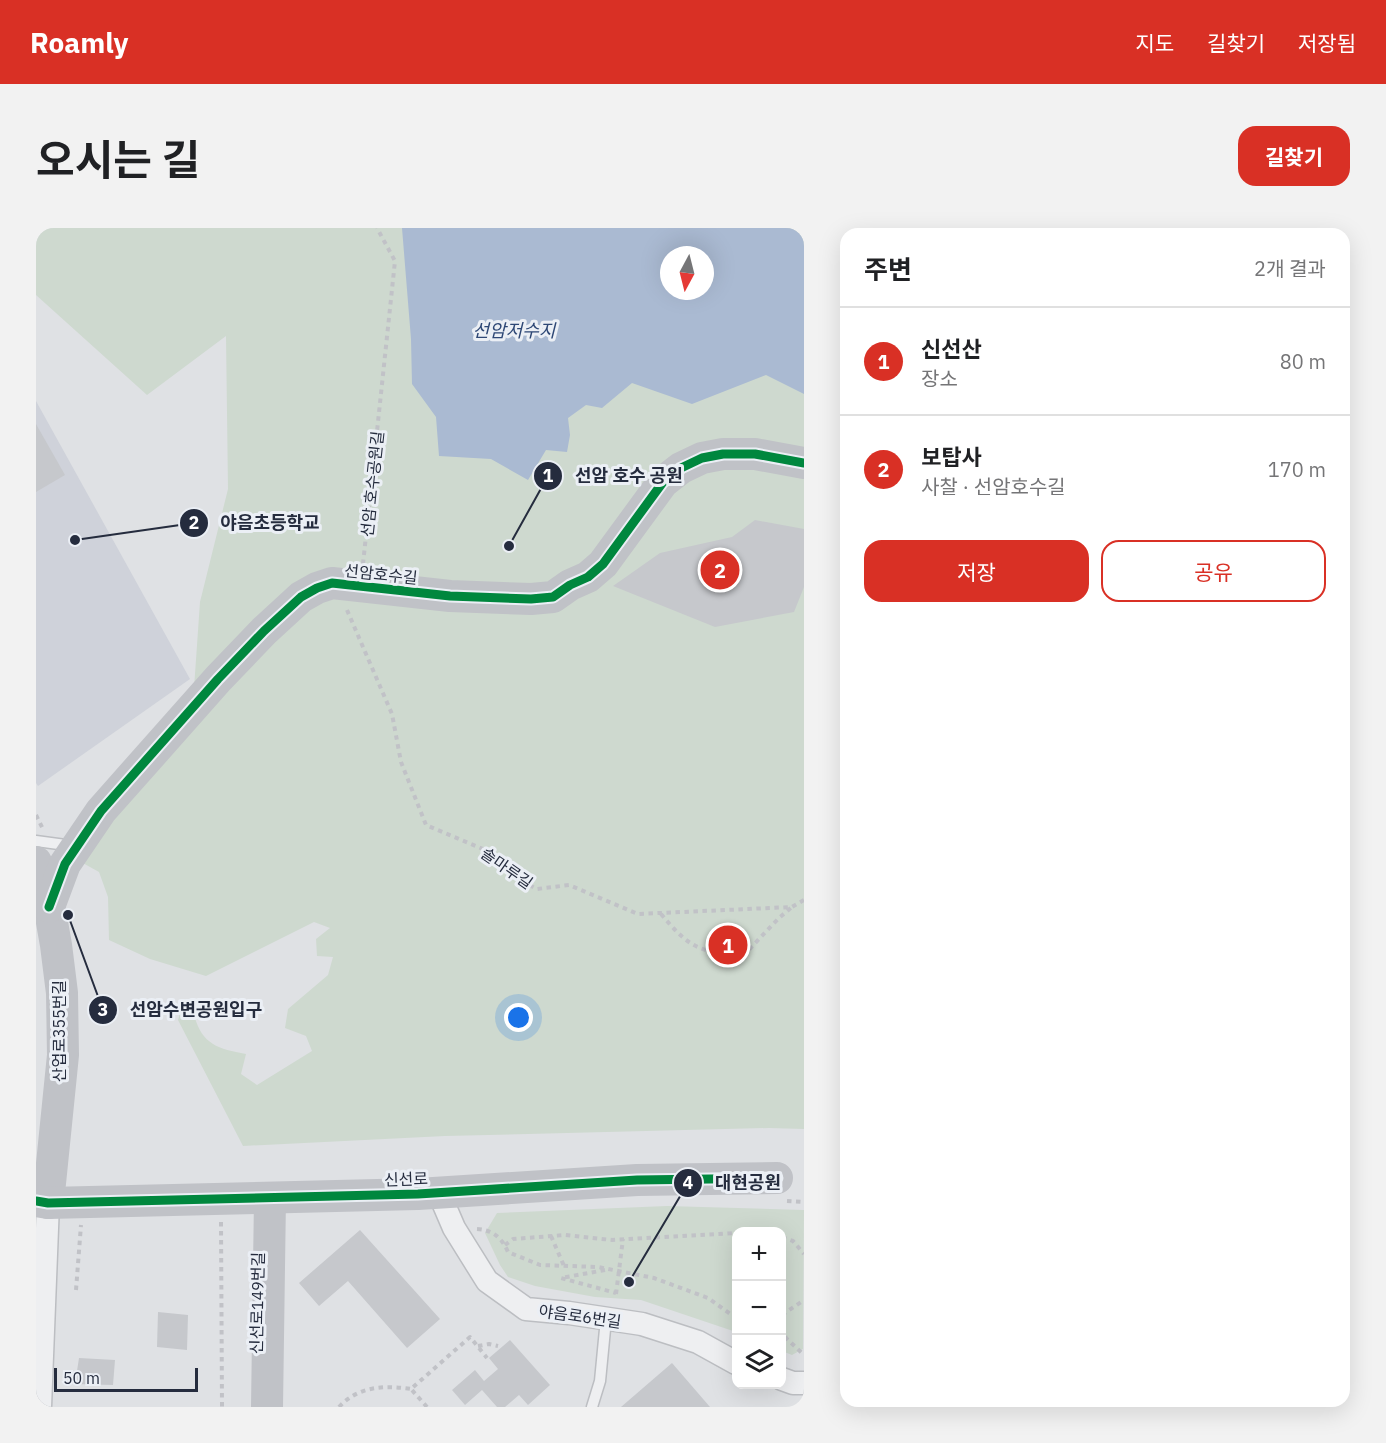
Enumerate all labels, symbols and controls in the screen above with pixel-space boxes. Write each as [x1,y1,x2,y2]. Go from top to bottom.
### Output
text: Roamly [30,24,128,61]
text: 지도 [1135,29,1174,57]
text: 길찾기 [1207,29,1265,57]
text: 저장됨 [1298,29,1356,57]
button: 길찾기 [1238,126,1350,186]
text: 오시는 길 [36,132,200,187]
north arrow [660,246,714,300]
text: 주변 [864,252,912,286]
text: 2개 결과 [1254,255,1326,282]
water label: 선암저수지 [473,319,557,342]
text: 신선산 [921,334,982,363]
text: 1 [878,348,890,375]
text: 80 m [1280,348,1326,375]
text: 장소 [921,365,958,392]
street label: 선암 호수공원길 [356,430,388,538]
text: 보탑사 [921,442,982,471]
text: 2 [878,456,890,483]
text: 170 m [1268,456,1326,483]
callout: 선암 호수 공원 [533,458,695,494]
text: 1 [543,464,554,487]
text: 선암 호수 공원 [575,464,683,487]
text: 사찰 · 선암호수길 [921,473,1066,500]
callout: 야음초등학교 [179,505,332,541]
text: 2 [189,511,199,534]
text: 야음초등학교 [220,511,320,534]
button: 저장 [864,540,1089,602]
button: 공유 [1101,540,1326,602]
pin: 2 [700,548,740,592]
street label: 선암호수길 [343,560,419,588]
street label: 솔마루길 [477,843,537,893]
pin: 1 [708,922,748,968]
street label: 산업로355번길 [49,980,69,1082]
callout: 선암수변공원입구 [88,992,275,1028]
text: 3 [98,998,108,1021]
text: 선암수변공원입구 [130,998,262,1021]
your location [504,1003,533,1032]
callout: 대현공원 [673,1165,793,1201]
street label: 신선로 [384,1168,429,1190]
text: 4 [683,1171,694,1194]
text: 대현공원 [715,1171,781,1194]
map controls [732,1227,786,1389]
button: + [732,1227,786,1281]
street label: 신선로149번길 [246,1252,268,1354]
button: − [732,1281,786,1335]
street label: 야음로6번길 [537,1300,623,1332]
button: layers [732,1335,786,1389]
scale bar [54,1365,198,1392]
text: 50 m [63,1368,100,1388]

